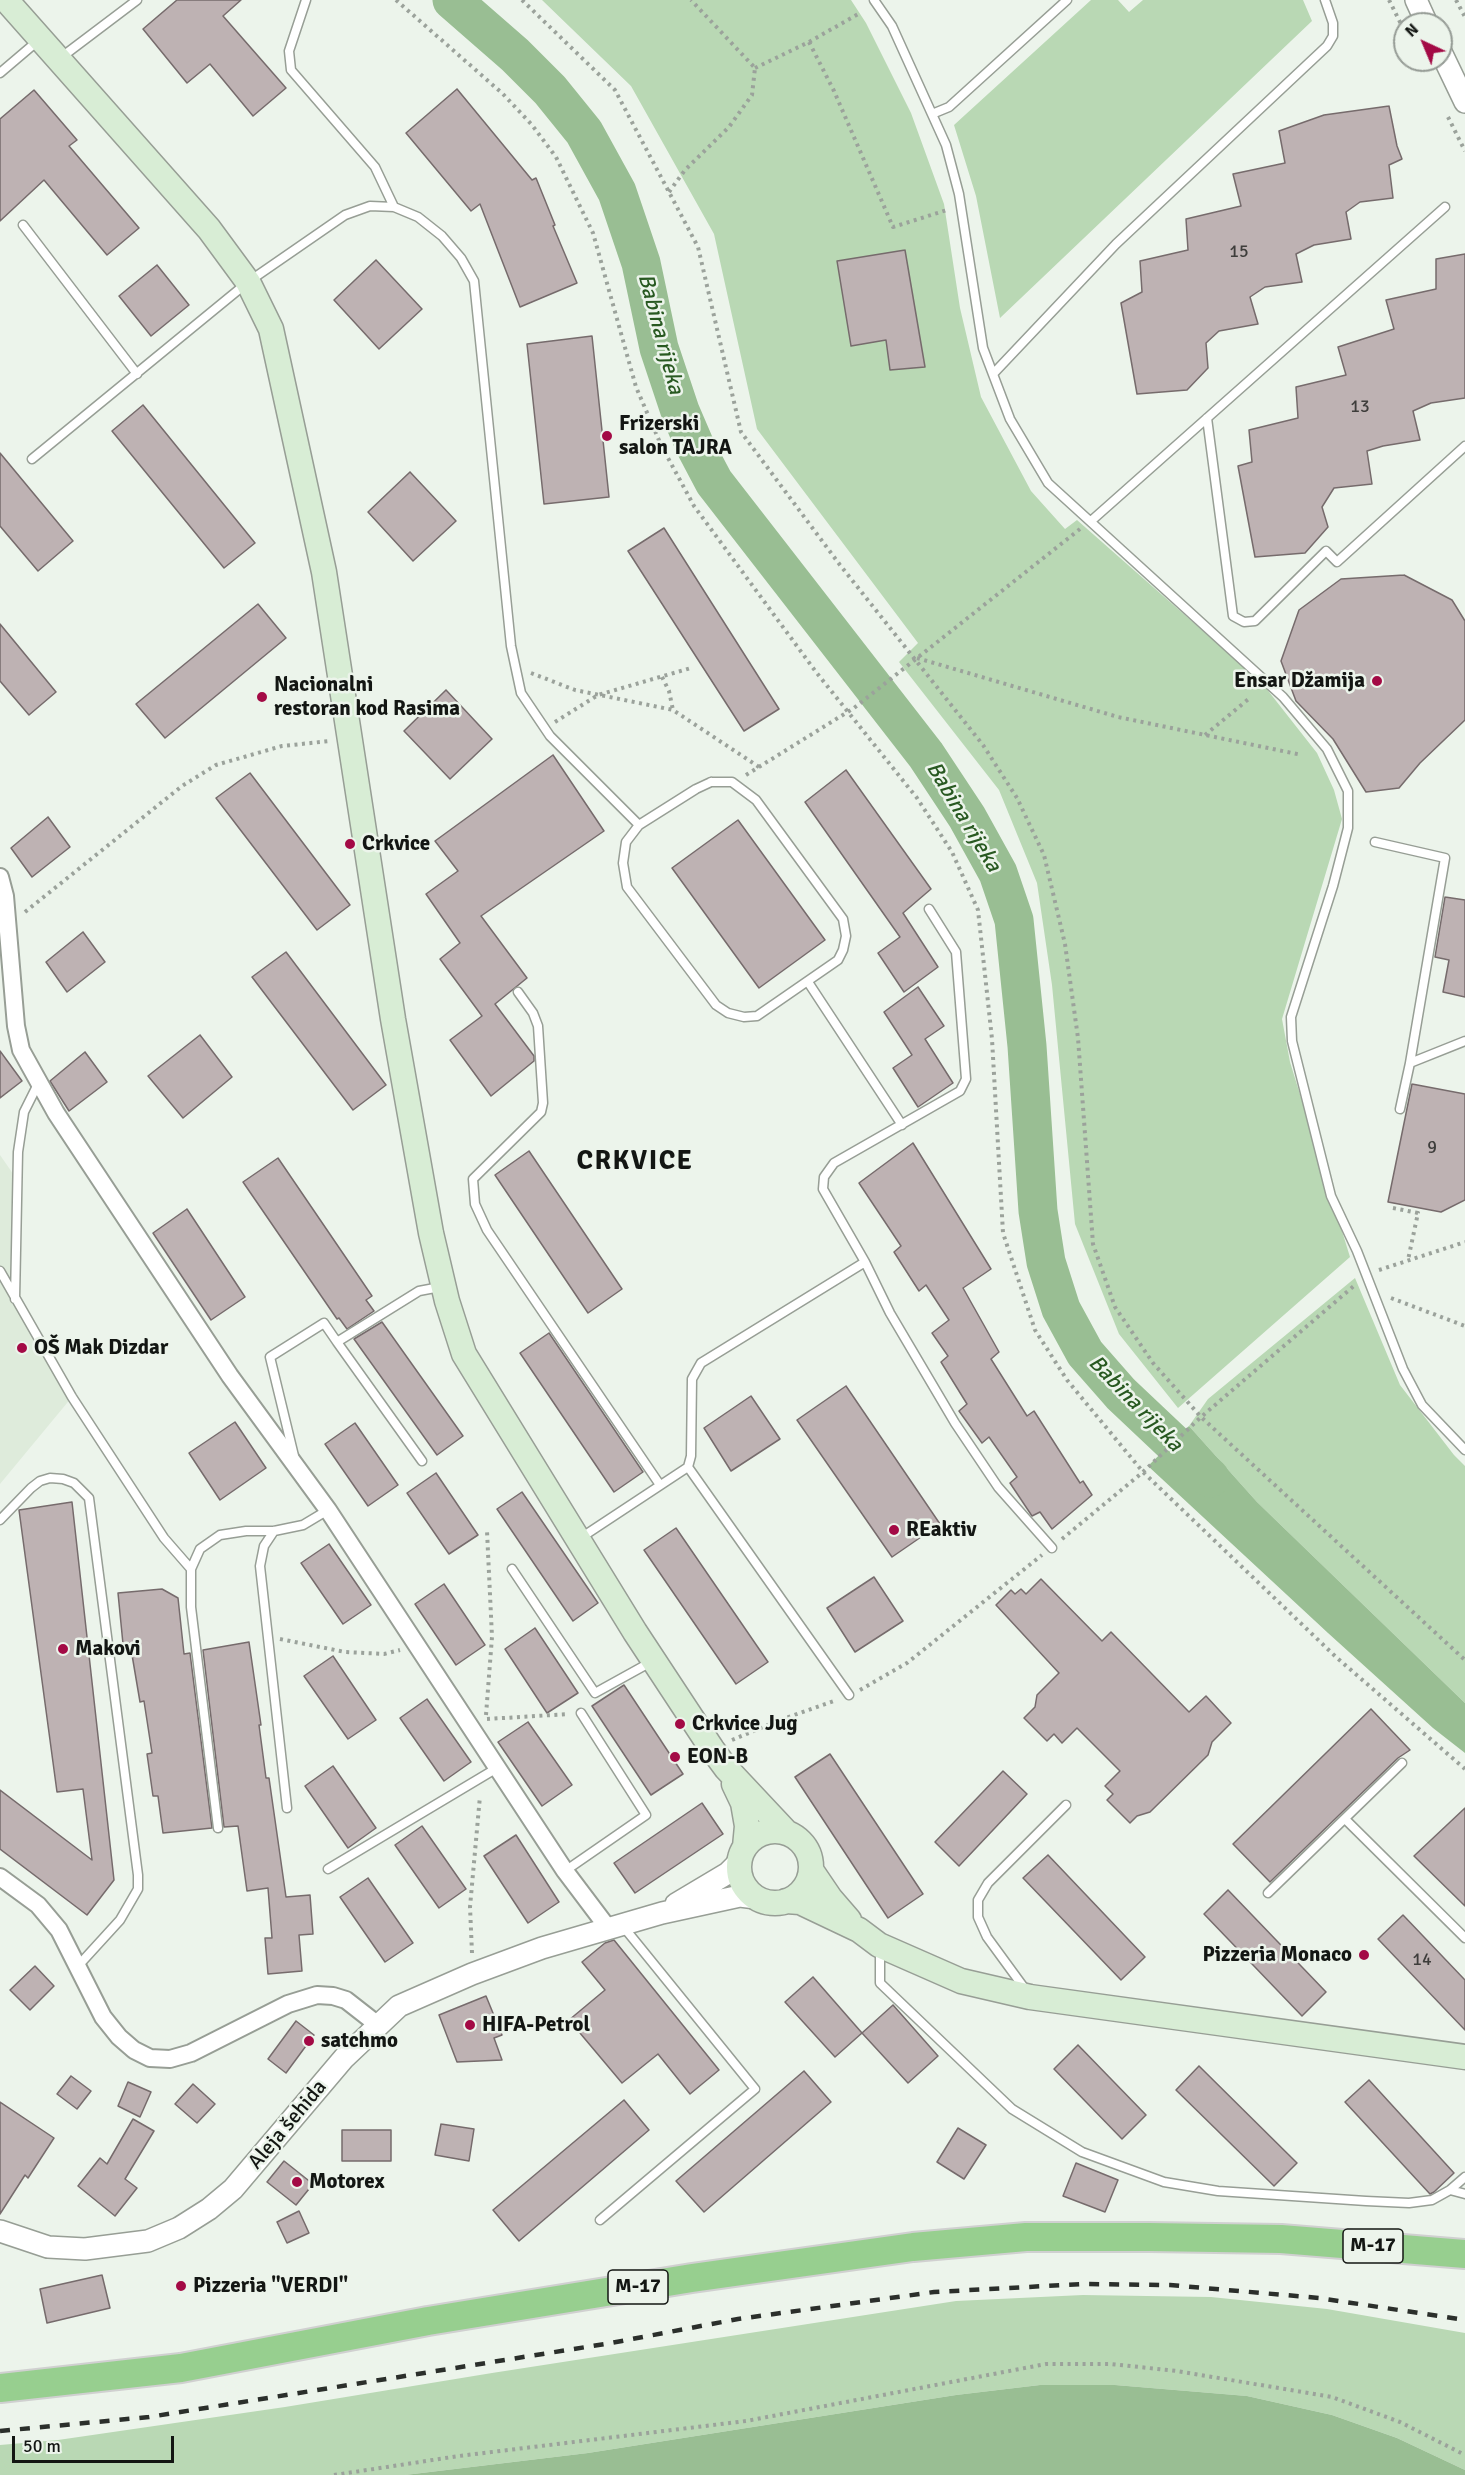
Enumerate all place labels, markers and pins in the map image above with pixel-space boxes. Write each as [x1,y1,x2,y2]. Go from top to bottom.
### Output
place label: Frizerski salon TAJRA [619,411,732,461]
marker: Frizerski salon TAJRA [600,429,614,443]
place label: Ensar Džamija [1234,668,1365,694]
place label: Nacionalni restoran kod Rasima [274,672,460,722]
marker: Ensar Džamija [1370,674,1384,688]
marker: Nacionalni restoran kod Rasima [255,690,269,704]
place label: Crkvice [362,831,430,857]
marker: Crkvice [343,837,357,851]
place label: OŠ Mak Dizdar [34,1335,168,1361]
marker: OŠ Mak Dizdar [15,1341,29,1355]
place label: REaktiv [906,1517,977,1543]
marker: REaktiv [887,1523,901,1537]
place label: Makovi [75,1636,141,1662]
marker: Makovi [56,1642,70,1656]
place label: Crkvice Jug [692,1711,798,1737]
marker: Crkvice Jug [673,1717,687,1731]
place label: EON-B [687,1744,748,1770]
marker: EON-B [668,1750,682,1764]
place label: Pizzeria Monaco [1202,1942,1352,1968]
marker: Pizzeria Monaco [1357,1948,1371,1962]
place label: HIFA-Petrol [482,2012,590,2038]
marker: HIFA-Petrol [463,2018,477,2032]
place label: satchmo [321,2028,398,2054]
marker: satchmo [302,2034,316,2048]
place label: Motorex [309,2169,385,2195]
marker: Motorex [290,2175,304,2189]
place label: Pizzeria "VERDI" [193,2273,348,2299]
marker: Pizzeria "VERDI" [174,2279,188,2293]

